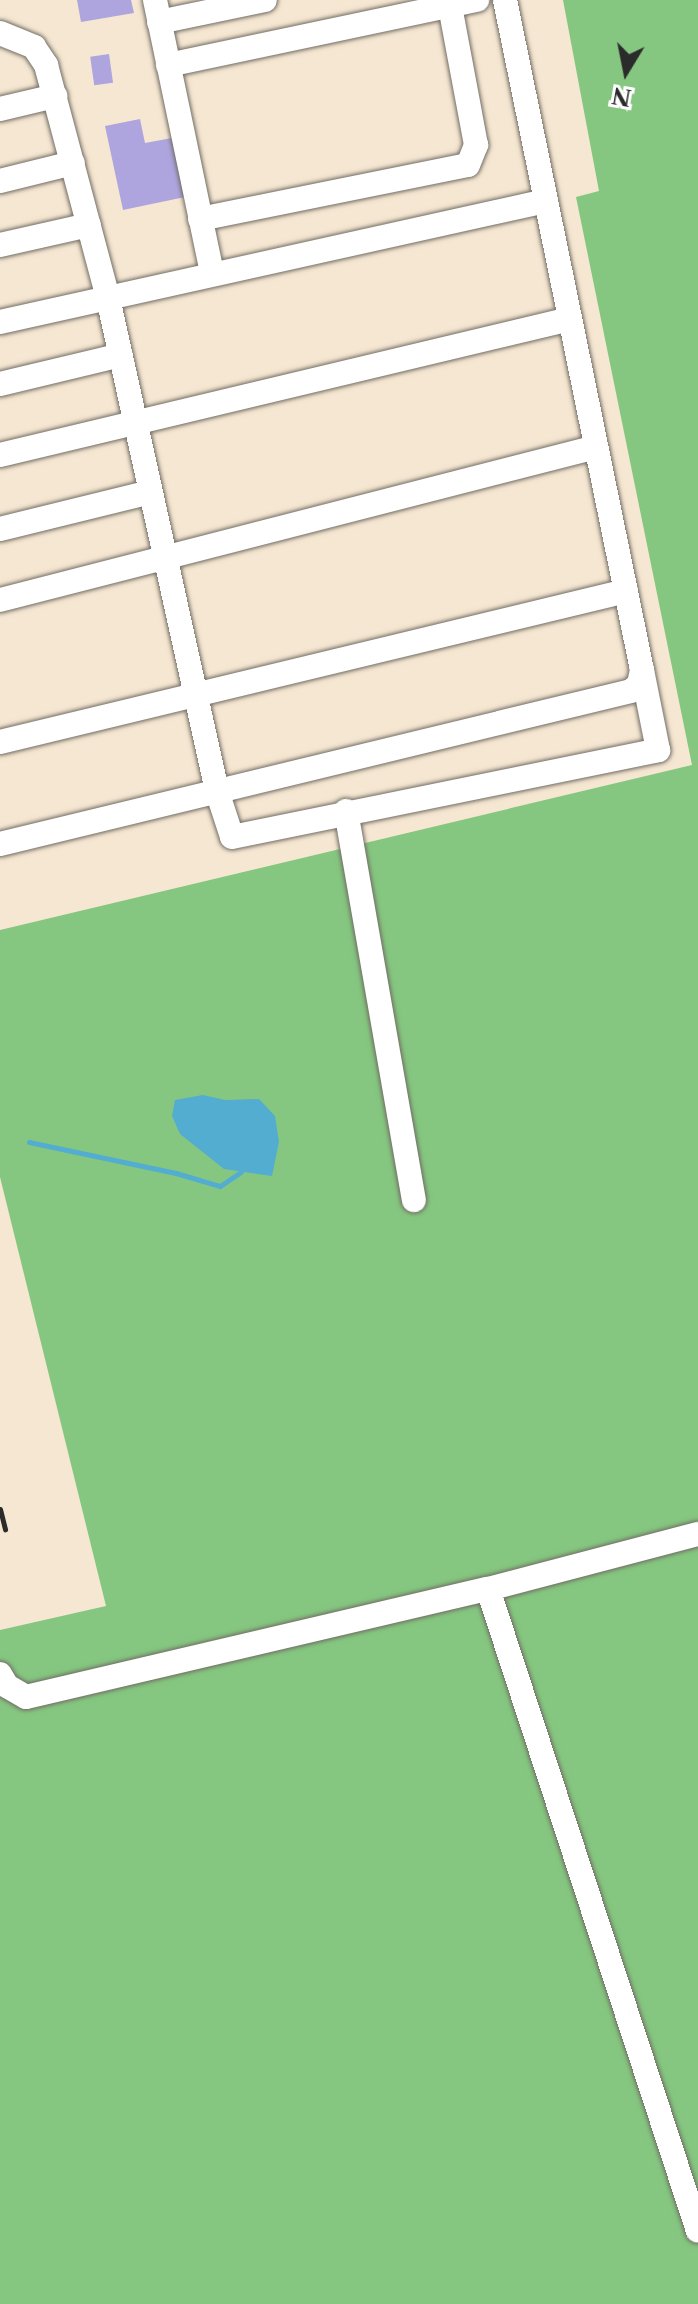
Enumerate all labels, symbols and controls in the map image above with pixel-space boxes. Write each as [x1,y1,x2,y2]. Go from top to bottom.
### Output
north arrow [586,32,666,112]
text: N [610,81,634,111]

